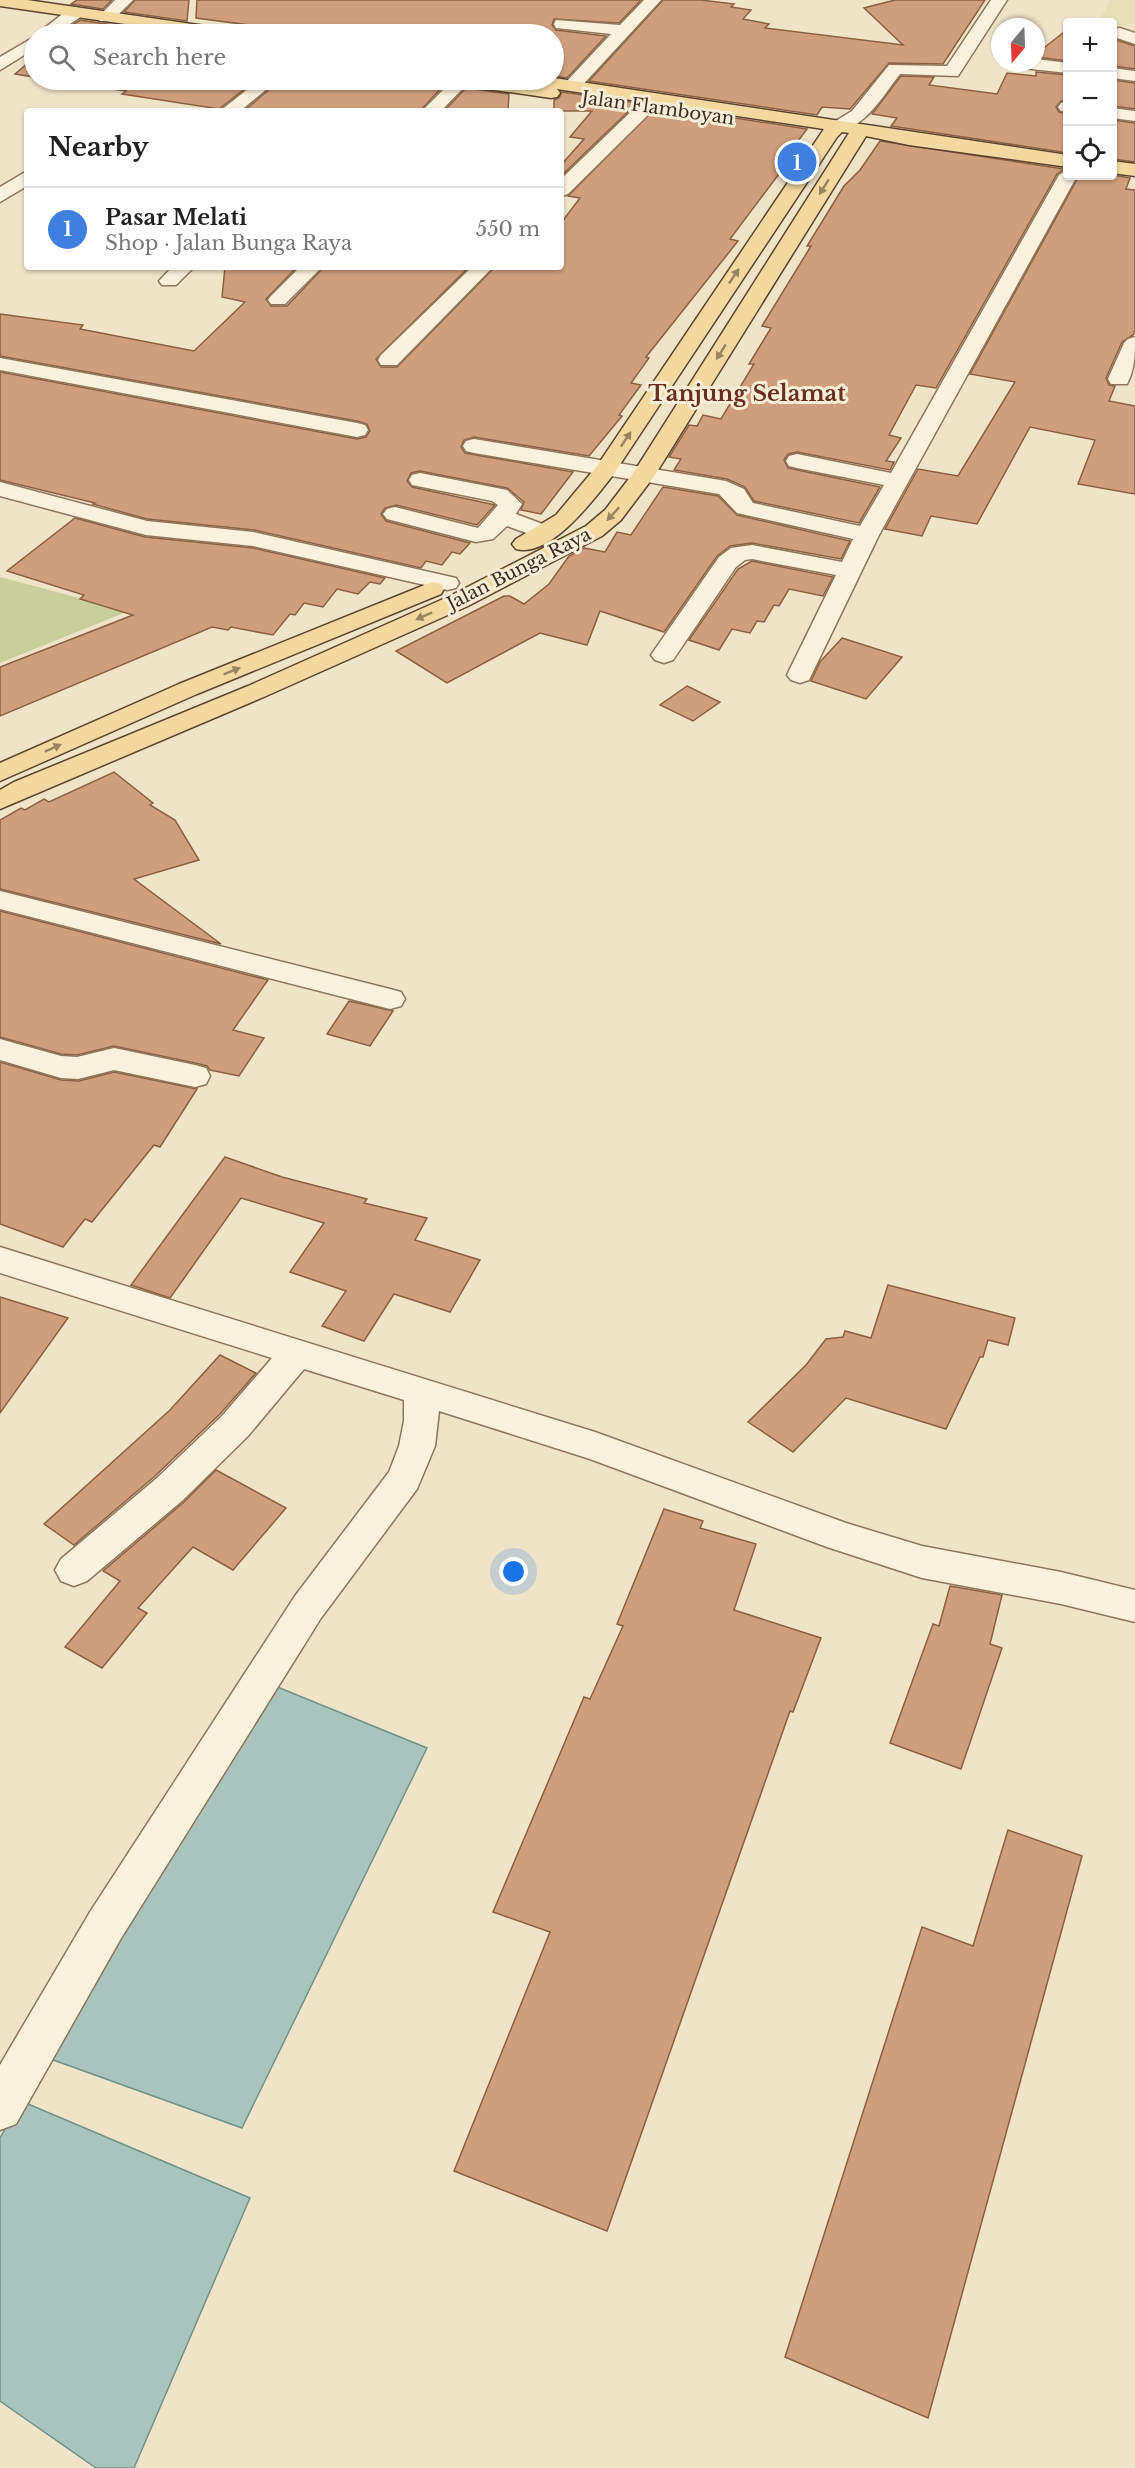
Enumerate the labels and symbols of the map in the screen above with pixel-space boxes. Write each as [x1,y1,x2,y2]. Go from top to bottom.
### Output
north arrow [991,18,1045,72]
street label: Jalan Flamboyan [578,86,736,130]
pin: 1 [778,140,816,184]
one-way arrow [819,178,830,195]
one-way arrow [729,268,740,285]
one-way arrow [716,344,727,360]
district label: Tanjung Selamat [648,380,846,407]
one-way arrow [620,431,632,447]
one-way arrow [606,506,620,521]
street label: Jalan Bunga Raya [441,523,595,616]
one-way arrow [415,612,433,622]
one-way arrow [223,666,241,675]
one-way arrow [44,743,62,753]
your location [499,1557,528,1586]

